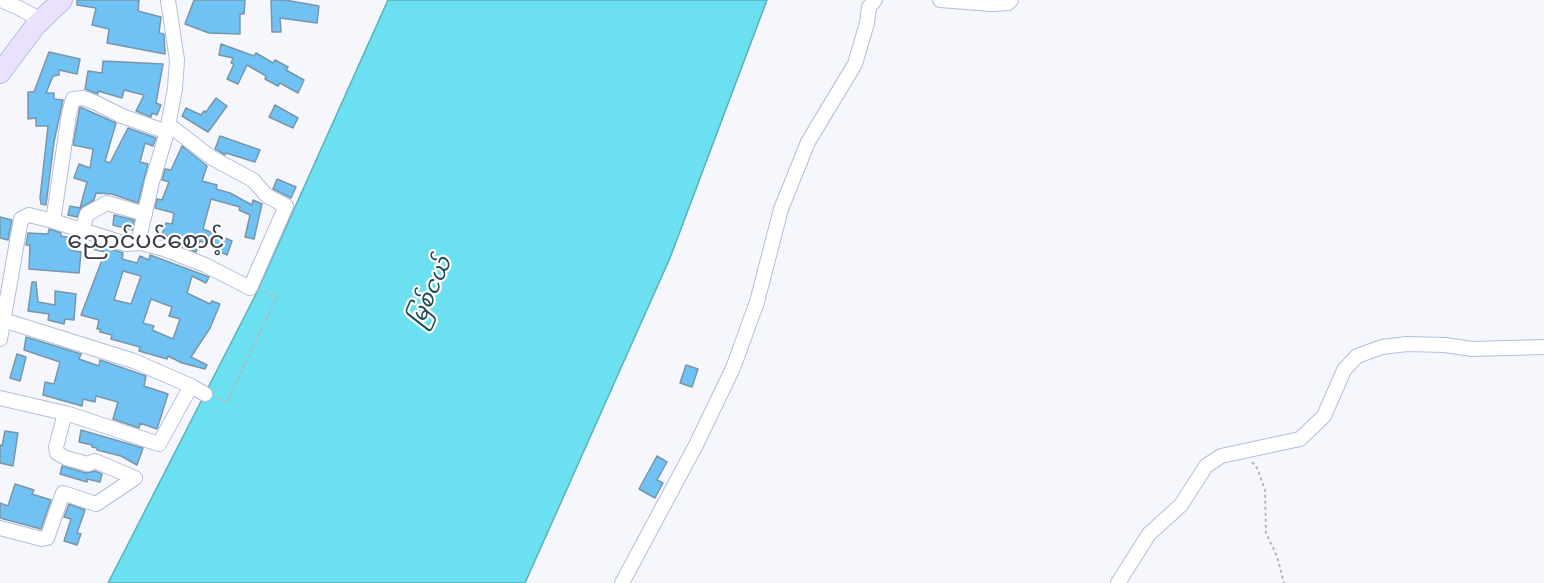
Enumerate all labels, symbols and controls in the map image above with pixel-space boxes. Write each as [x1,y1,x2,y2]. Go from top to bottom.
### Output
district label: ညောင်ပင်စောင့် [67,227,225,255]
water label: မြစ်ငယ် [404,253,458,331]

